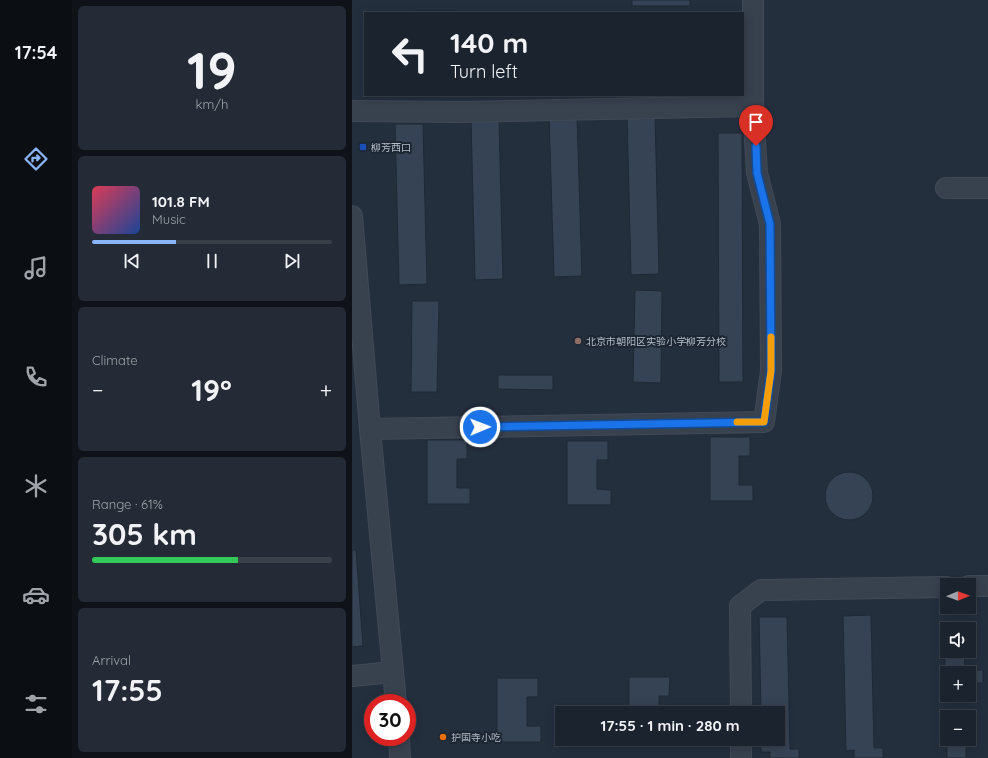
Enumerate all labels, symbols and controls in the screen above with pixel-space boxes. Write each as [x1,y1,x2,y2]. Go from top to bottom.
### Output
text: 140 m [450,25,528,60]
icon: left [384,28,436,80]
text: 19 [187,37,237,102]
text: 17:54 [15,41,57,64]
text: Turn left [450,60,518,83]
text: km/h [196,96,228,112]
pin [739,105,773,146]
icon: arrive [745,111,767,133]
place label: 柳芳西口 [371,141,411,154]
marker: 柳芳西口 [358,142,368,152]
icon: directions [22,145,50,173]
text: 101.8 FM [152,192,210,211]
text: Music [152,211,186,227]
icon: previous [121,250,143,272]
icon: pause [201,250,223,272]
icon: next [281,250,303,272]
icon: music [22,254,50,282]
place label: 北京市朝阳区实验小学柳芳分校 [586,335,726,348]
marker: 北京市朝阳区实验小学柳芳分校 [573,336,583,346]
text: Climate [92,352,138,368]
icon: phone [22,363,50,391]
text: 19° [191,371,232,409]
text: − [92,376,103,404]
text: + [320,376,332,404]
position arrow [459,406,501,448]
icon: climate [22,472,50,500]
text: Range · 61% [92,496,163,512]
text: 305 km [92,515,197,553]
north arrow [940,578,976,614]
map controls [940,578,976,746]
icon: car [22,581,50,609]
button: sound [940,622,976,658]
text: Arrival [92,652,131,668]
button: + [940,666,976,702]
text: 17:55 [92,671,163,709]
icon: filters [22,690,50,718]
speed limit sign: 30 [364,694,416,746]
button: − [940,710,976,746]
text: 17:55 · 1 min · 280 m [600,716,740,735]
place label: 护国寺小吃 [451,731,501,744]
marker: 护国寺小吃 [438,732,448,742]

